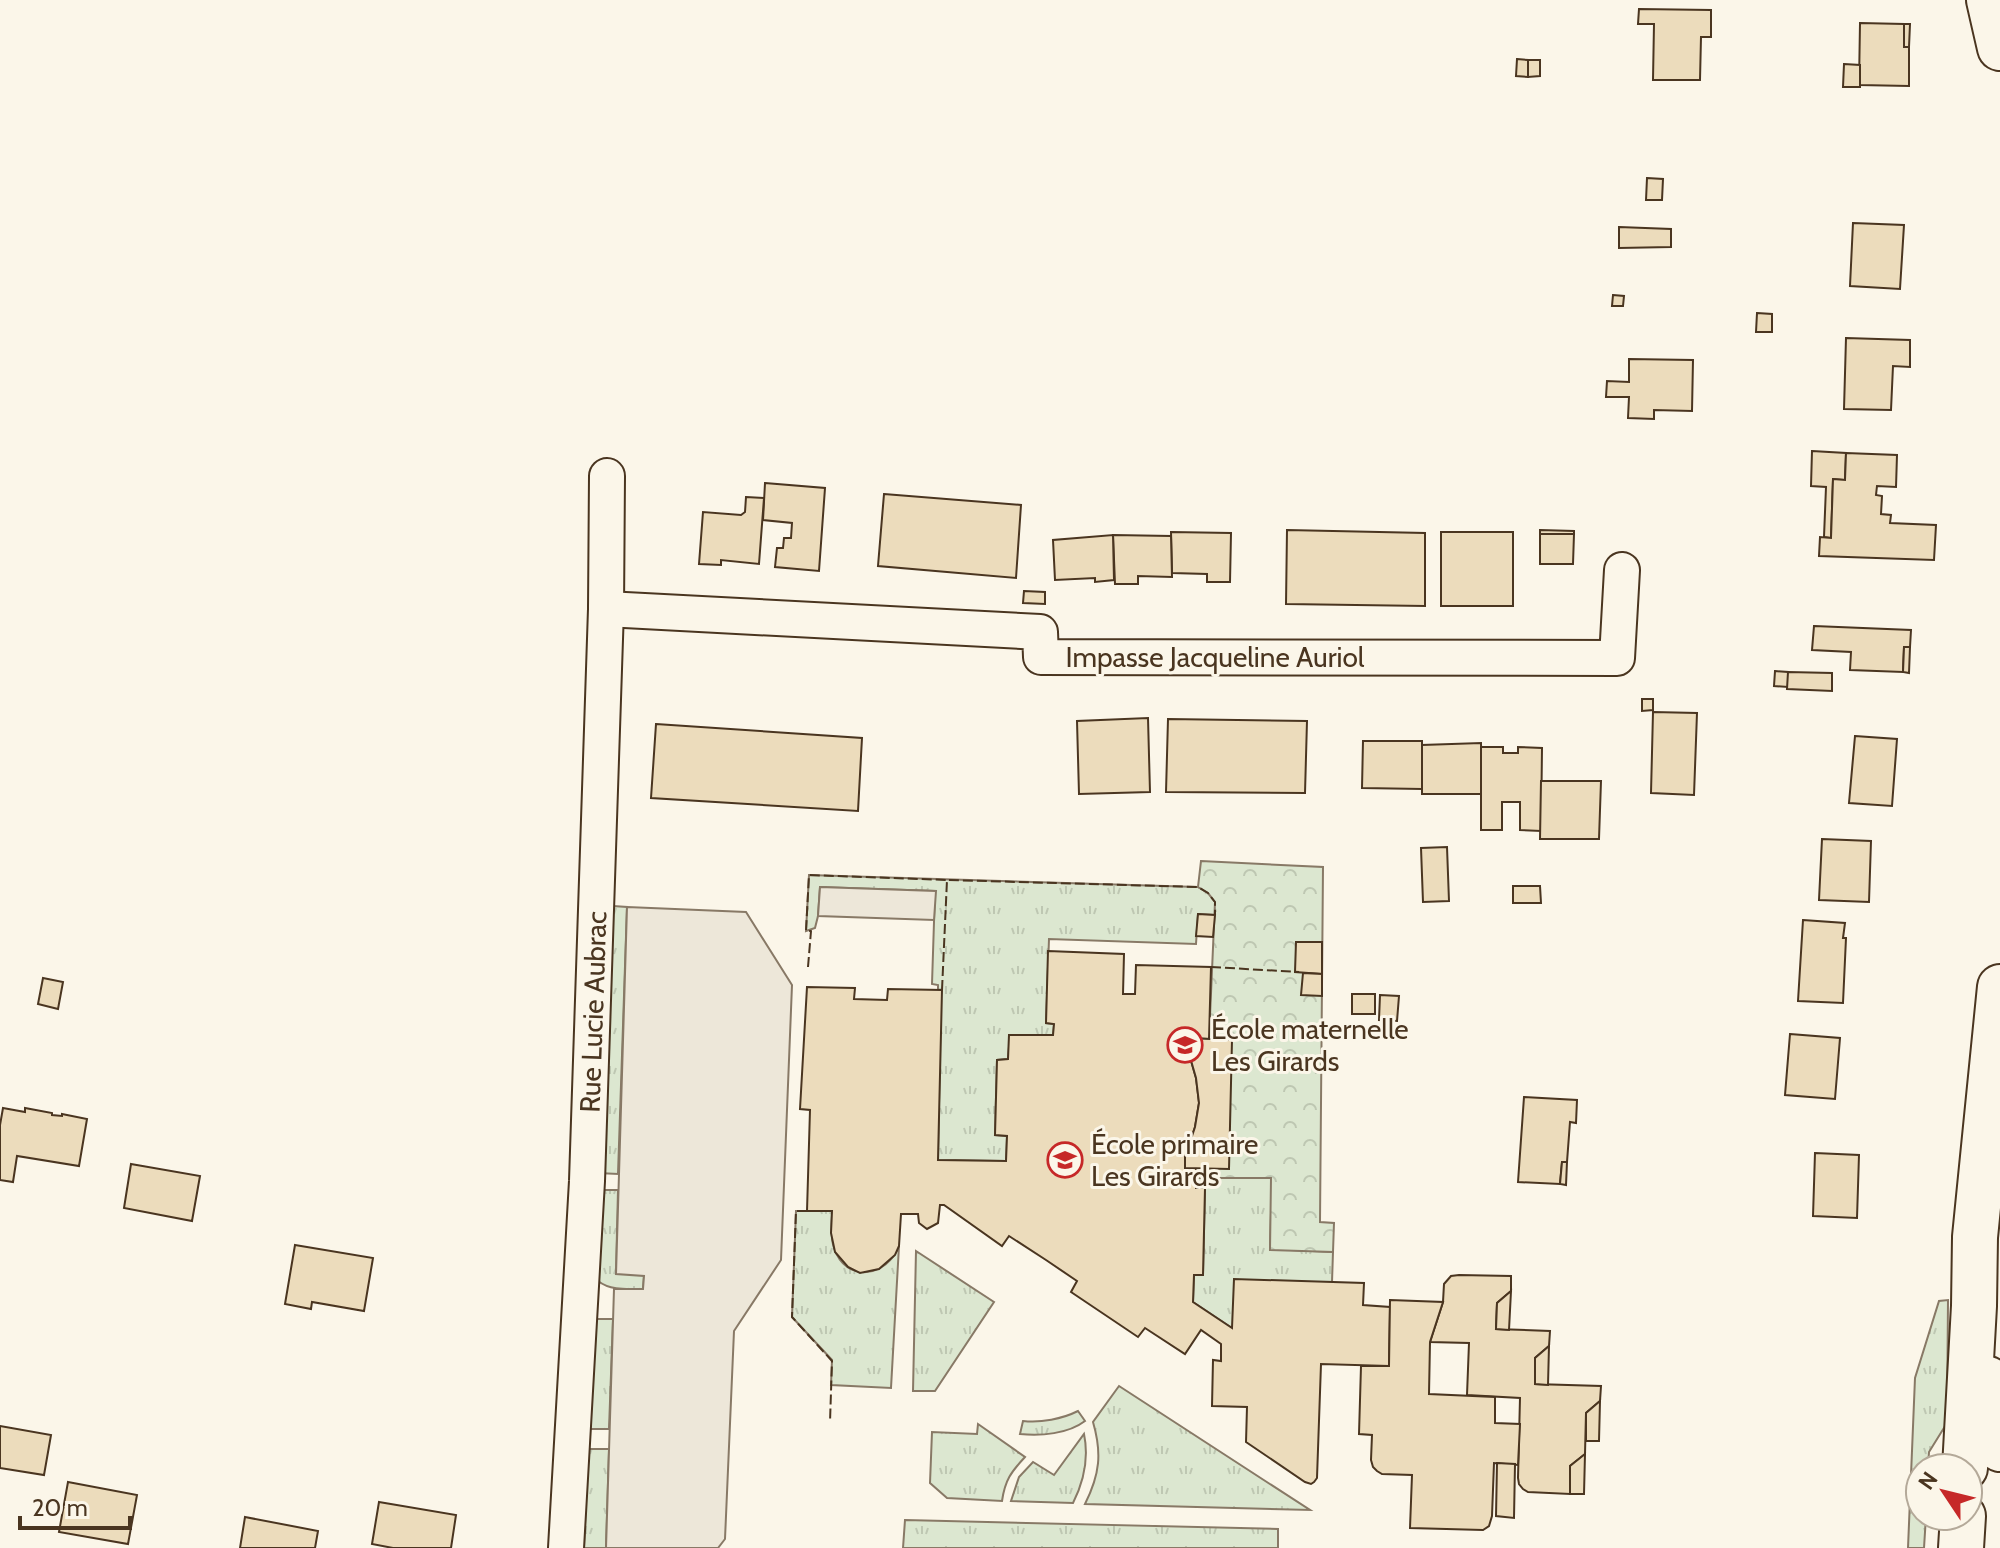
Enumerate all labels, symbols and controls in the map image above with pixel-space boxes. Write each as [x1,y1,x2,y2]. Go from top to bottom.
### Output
street label: Impasse Jacqueline Auriol [1066,640,1365,674]
street label: Rue Lucie Aubrac [572,911,614,1113]
place label: École maternelle Les Girards [1211,1012,1409,1078]
school or university icon: École maternelle Les Girards [1166,1026,1204,1064]
place label: École primaire Les Girards [1091,1127,1258,1193]
school or university icon: École primaire Les Girards [1046,1141,1084,1179]
north arrow [1904,1452,1984,1532]
text: N [1913,1467,1944,1495]
scale bar [20,1480,130,1530]
text: 20 m [32,1493,88,1522]

